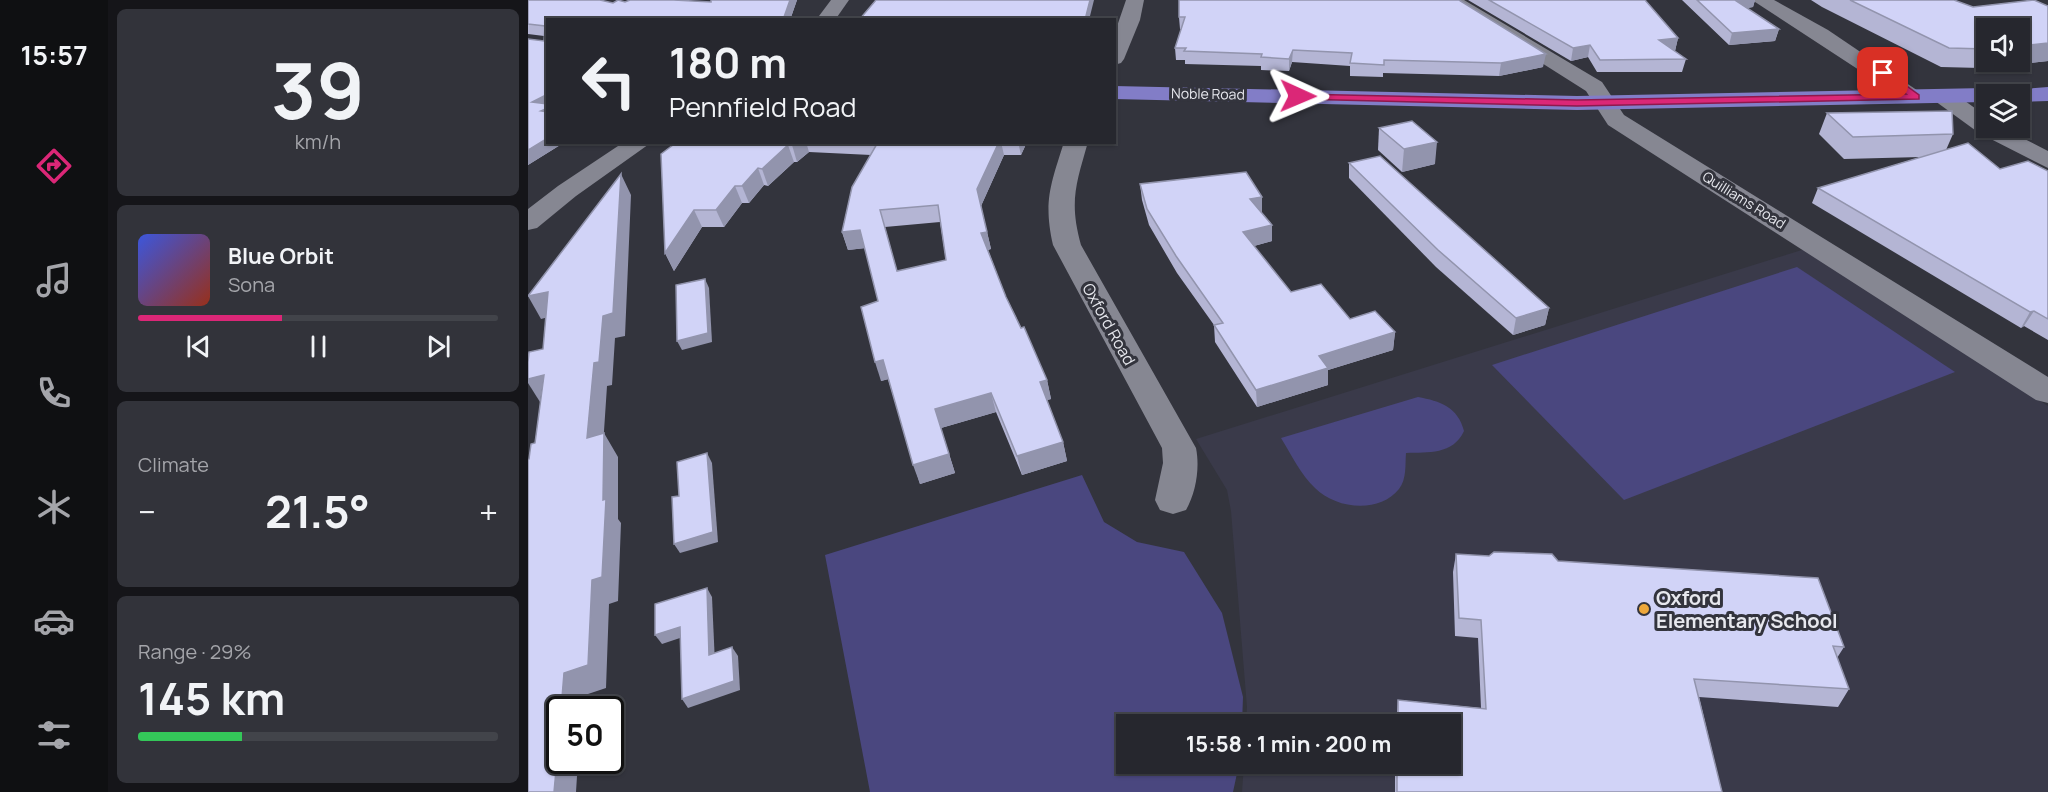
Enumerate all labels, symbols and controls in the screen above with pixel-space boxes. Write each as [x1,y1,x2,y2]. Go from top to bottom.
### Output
map controls [1976,18,2030,138]
button: sound [1976,18,2030,72]
text: 180 m [669,33,787,91]
text: 15:57 [20,36,88,73]
text: 39 [271,36,365,142]
icon: left [570,42,648,120]
pin [1857,47,1908,98]
icon: arrive [1866,56,1899,89]
position arrow [1266,64,1330,128]
street label: Noble Road [1171,83,1245,104]
button: layers [1976,84,2030,138]
text: Pennfield Road [669,88,856,125]
text: km/h [295,128,341,155]
icon: directions [33,145,75,187]
street label: Quilliams Road [1699,166,1789,233]
text: Blue Orbit [228,241,334,271]
icon: music [33,259,75,301]
text: Sona [228,271,275,298]
street label: Oxford Road [1077,279,1141,369]
icon: previous [182,330,215,363]
icon: pause [302,330,335,363]
icon: next [422,330,455,363]
icon: phone [33,372,75,414]
text: Climate [138,451,209,478]
text: 21.5° [265,480,370,542]
icon: climate [33,486,75,528]
text: − [138,489,156,534]
text: + [479,489,498,534]
place label: Oxford Elementary School [1656,584,1838,634]
icon: car [33,600,75,642]
marker: Oxford Elementary School [1637,602,1651,616]
text: Range · 29% [138,638,252,665]
text: 145 km [138,667,285,729]
speed limit sign: 50 [546,696,624,774]
icon: filters [33,714,75,756]
text: 15:58 · 1 min · 200 m [1186,729,1391,759]

